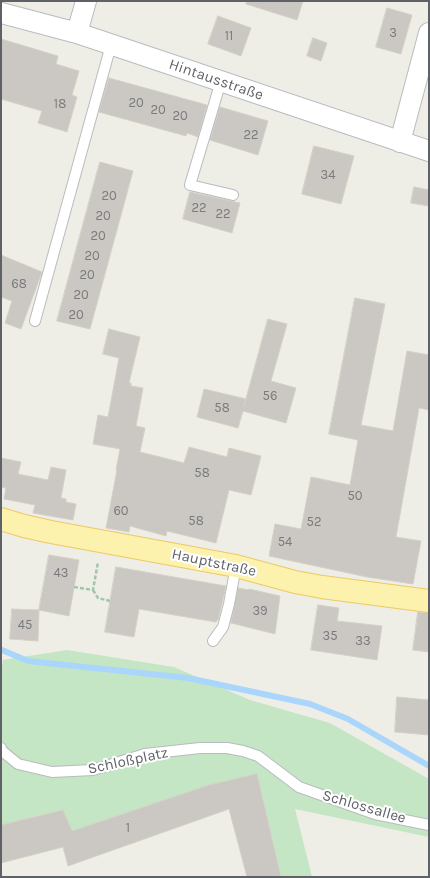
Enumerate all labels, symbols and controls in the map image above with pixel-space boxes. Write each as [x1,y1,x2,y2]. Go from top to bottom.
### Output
house number: 3 [389,25,397,41]
house number: 11 [225,28,233,44]
street label: Hintausstraße [166,55,266,105]
house number: 20 [128,95,144,111]
house number: 18 [54,96,66,112]
house number: 20 [150,102,166,118]
house number: 20 [172,108,188,124]
house number: 22 [243,127,259,143]
house number: 34 [321,167,335,183]
house number: 20 [101,188,117,204]
house number: 22 [191,200,207,216]
house number: 22 [215,206,231,222]
house number: 20 [95,208,111,224]
house number: 20 [90,228,106,244]
house number: 20 [84,248,100,264]
house number: 20 [79,267,95,283]
house number: 68 [11,276,27,292]
house number: 20 [73,287,89,303]
house number: 20 [68,307,84,323]
house number: 56 [263,388,277,404]
house number: 58 [214,400,230,416]
house number: 58 [194,465,210,481]
house number: 50 [347,488,363,504]
house number: 60 [113,503,129,519]
house number: 58 [188,513,204,529]
house number: 52 [307,514,321,530]
house number: 54 [278,534,292,550]
street label: Hauptstraße [170,545,258,581]
house number: 43 [54,565,68,581]
house number: 39 [252,603,268,619]
house number: 45 [18,617,32,633]
house number: 35 [322,628,338,644]
house number: 33 [355,633,371,649]
street label: Schloßplatz [86,744,170,778]
street label: Schlossallee [320,786,408,828]
house number: 1 [126,820,130,836]

